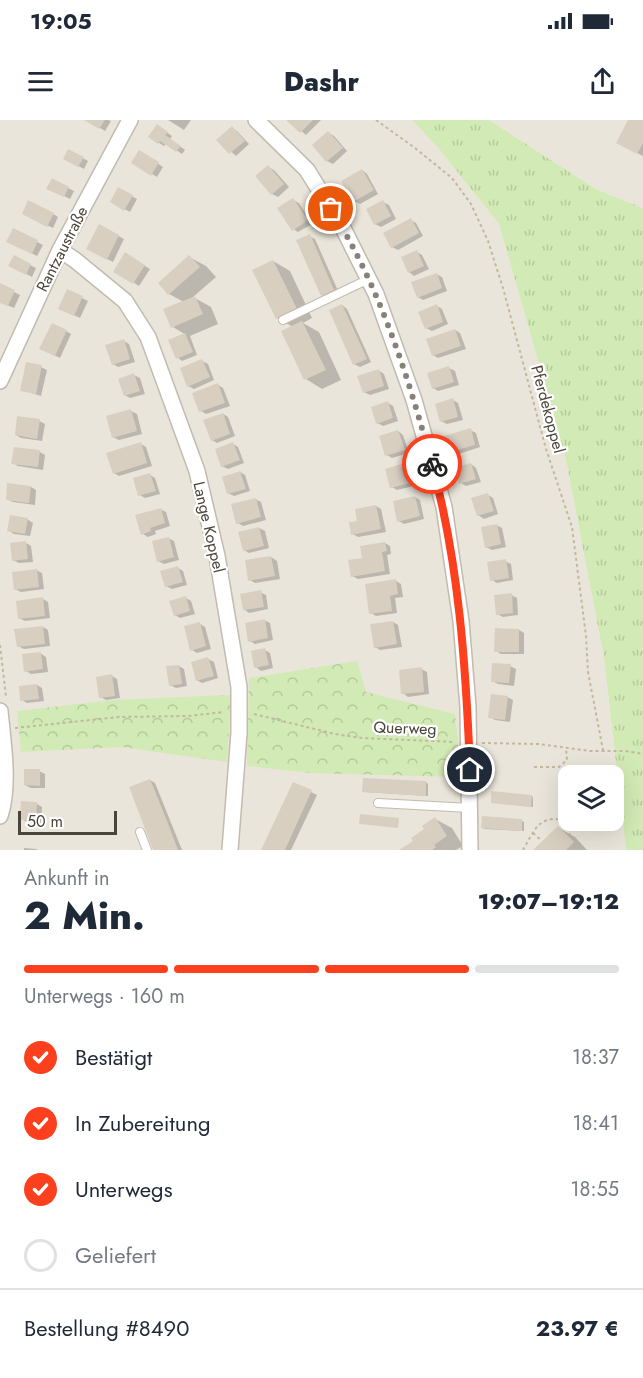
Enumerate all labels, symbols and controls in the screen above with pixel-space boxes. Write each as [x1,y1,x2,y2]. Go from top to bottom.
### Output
text: 19:05 [30,5,92,37]
text: Dashr [284,62,359,101]
icon: menu [24,65,57,98]
icon: share [586,65,619,98]
pin [305,183,356,234]
icon: bag [314,192,347,225]
street label: Rantzaustraße [31,202,93,296]
street label: Pferdekoppel [525,362,571,456]
courier [402,434,462,494]
icon: bike [416,448,449,481]
street label: Lange Koppel [187,479,231,575]
street label: Querweg [373,715,437,741]
pin [444,744,495,795]
icon: home [453,753,486,786]
map controls [558,765,624,831]
button: layers [558,765,624,831]
scale bar [18,808,117,836]
text: 50 m [27,810,63,833]
text: Ankunft in [24,864,110,893]
text: 19:07–19:12 [478,885,619,917]
text: 2 Min. [24,887,145,944]
text: Unterwegs · 160 m [24,982,185,1011]
icon: check [24,1041,57,1074]
text: Bestätigt [75,1041,152,1073]
text: 18:37 [572,1043,619,1072]
icon: check [24,1107,57,1140]
text: In Zubereitung [75,1107,210,1139]
text: 18:41 [572,1109,619,1138]
icon: check [24,1173,57,1206]
text: Unterwegs [75,1173,173,1205]
text: 18:55 [571,1175,619,1204]
text: Geliefert [75,1239,156,1271]
text: Bestellung #8490 [24,1312,189,1344]
text: 23.97 € [536,1312,619,1344]

